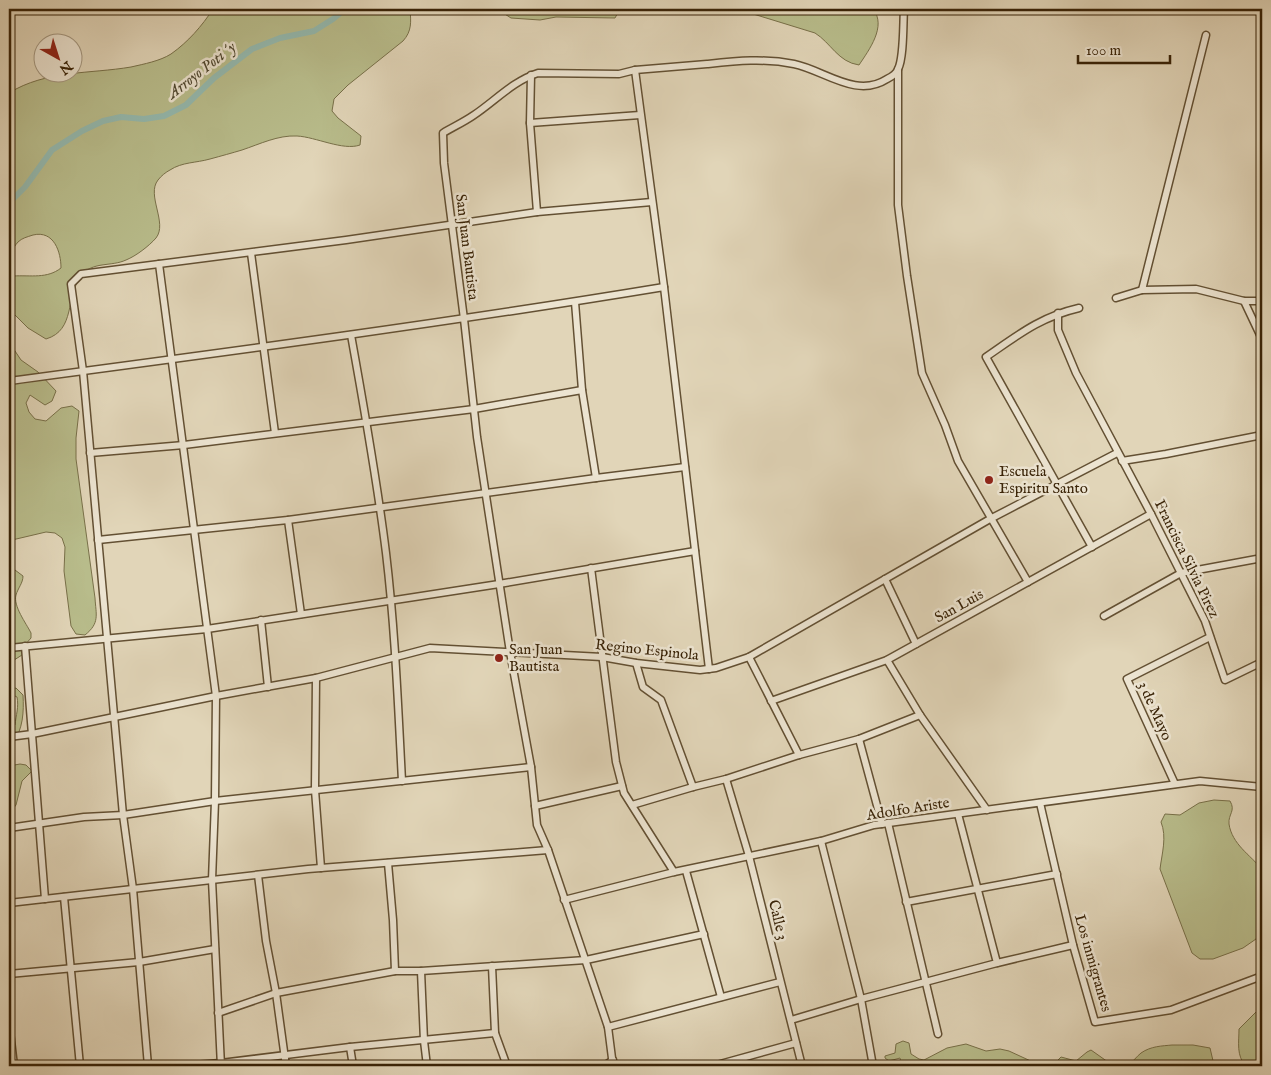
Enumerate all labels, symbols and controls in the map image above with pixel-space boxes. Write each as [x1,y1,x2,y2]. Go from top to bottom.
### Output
north arrow [32,32,82,82]
scale bar [1078,32,1171,64]
water label: Arroyo Poti´y [162,37,241,105]
text: 100 m [1086,41,1122,60]
text: N [55,56,77,78]
street label: San Juan Bautista [451,193,483,302]
place label: Escuela Espiritu Santo [999,462,1088,498]
marker: Escuela Espiritu Santo [983,474,995,486]
street label: Francisca Silvia Pirez [1150,497,1224,621]
street label: San Luis [931,585,987,627]
street label: Regino Espinola [594,635,700,665]
place label: San Juan Bautista [509,640,562,676]
marker: San Juan Bautista [493,652,505,664]
street label: 3 de Mayo [1134,679,1176,743]
street label: Adolfo Ariste [864,793,951,825]
street label: Calle 3 [764,898,792,942]
street label: Los inmigrantes [1070,912,1116,1014]

